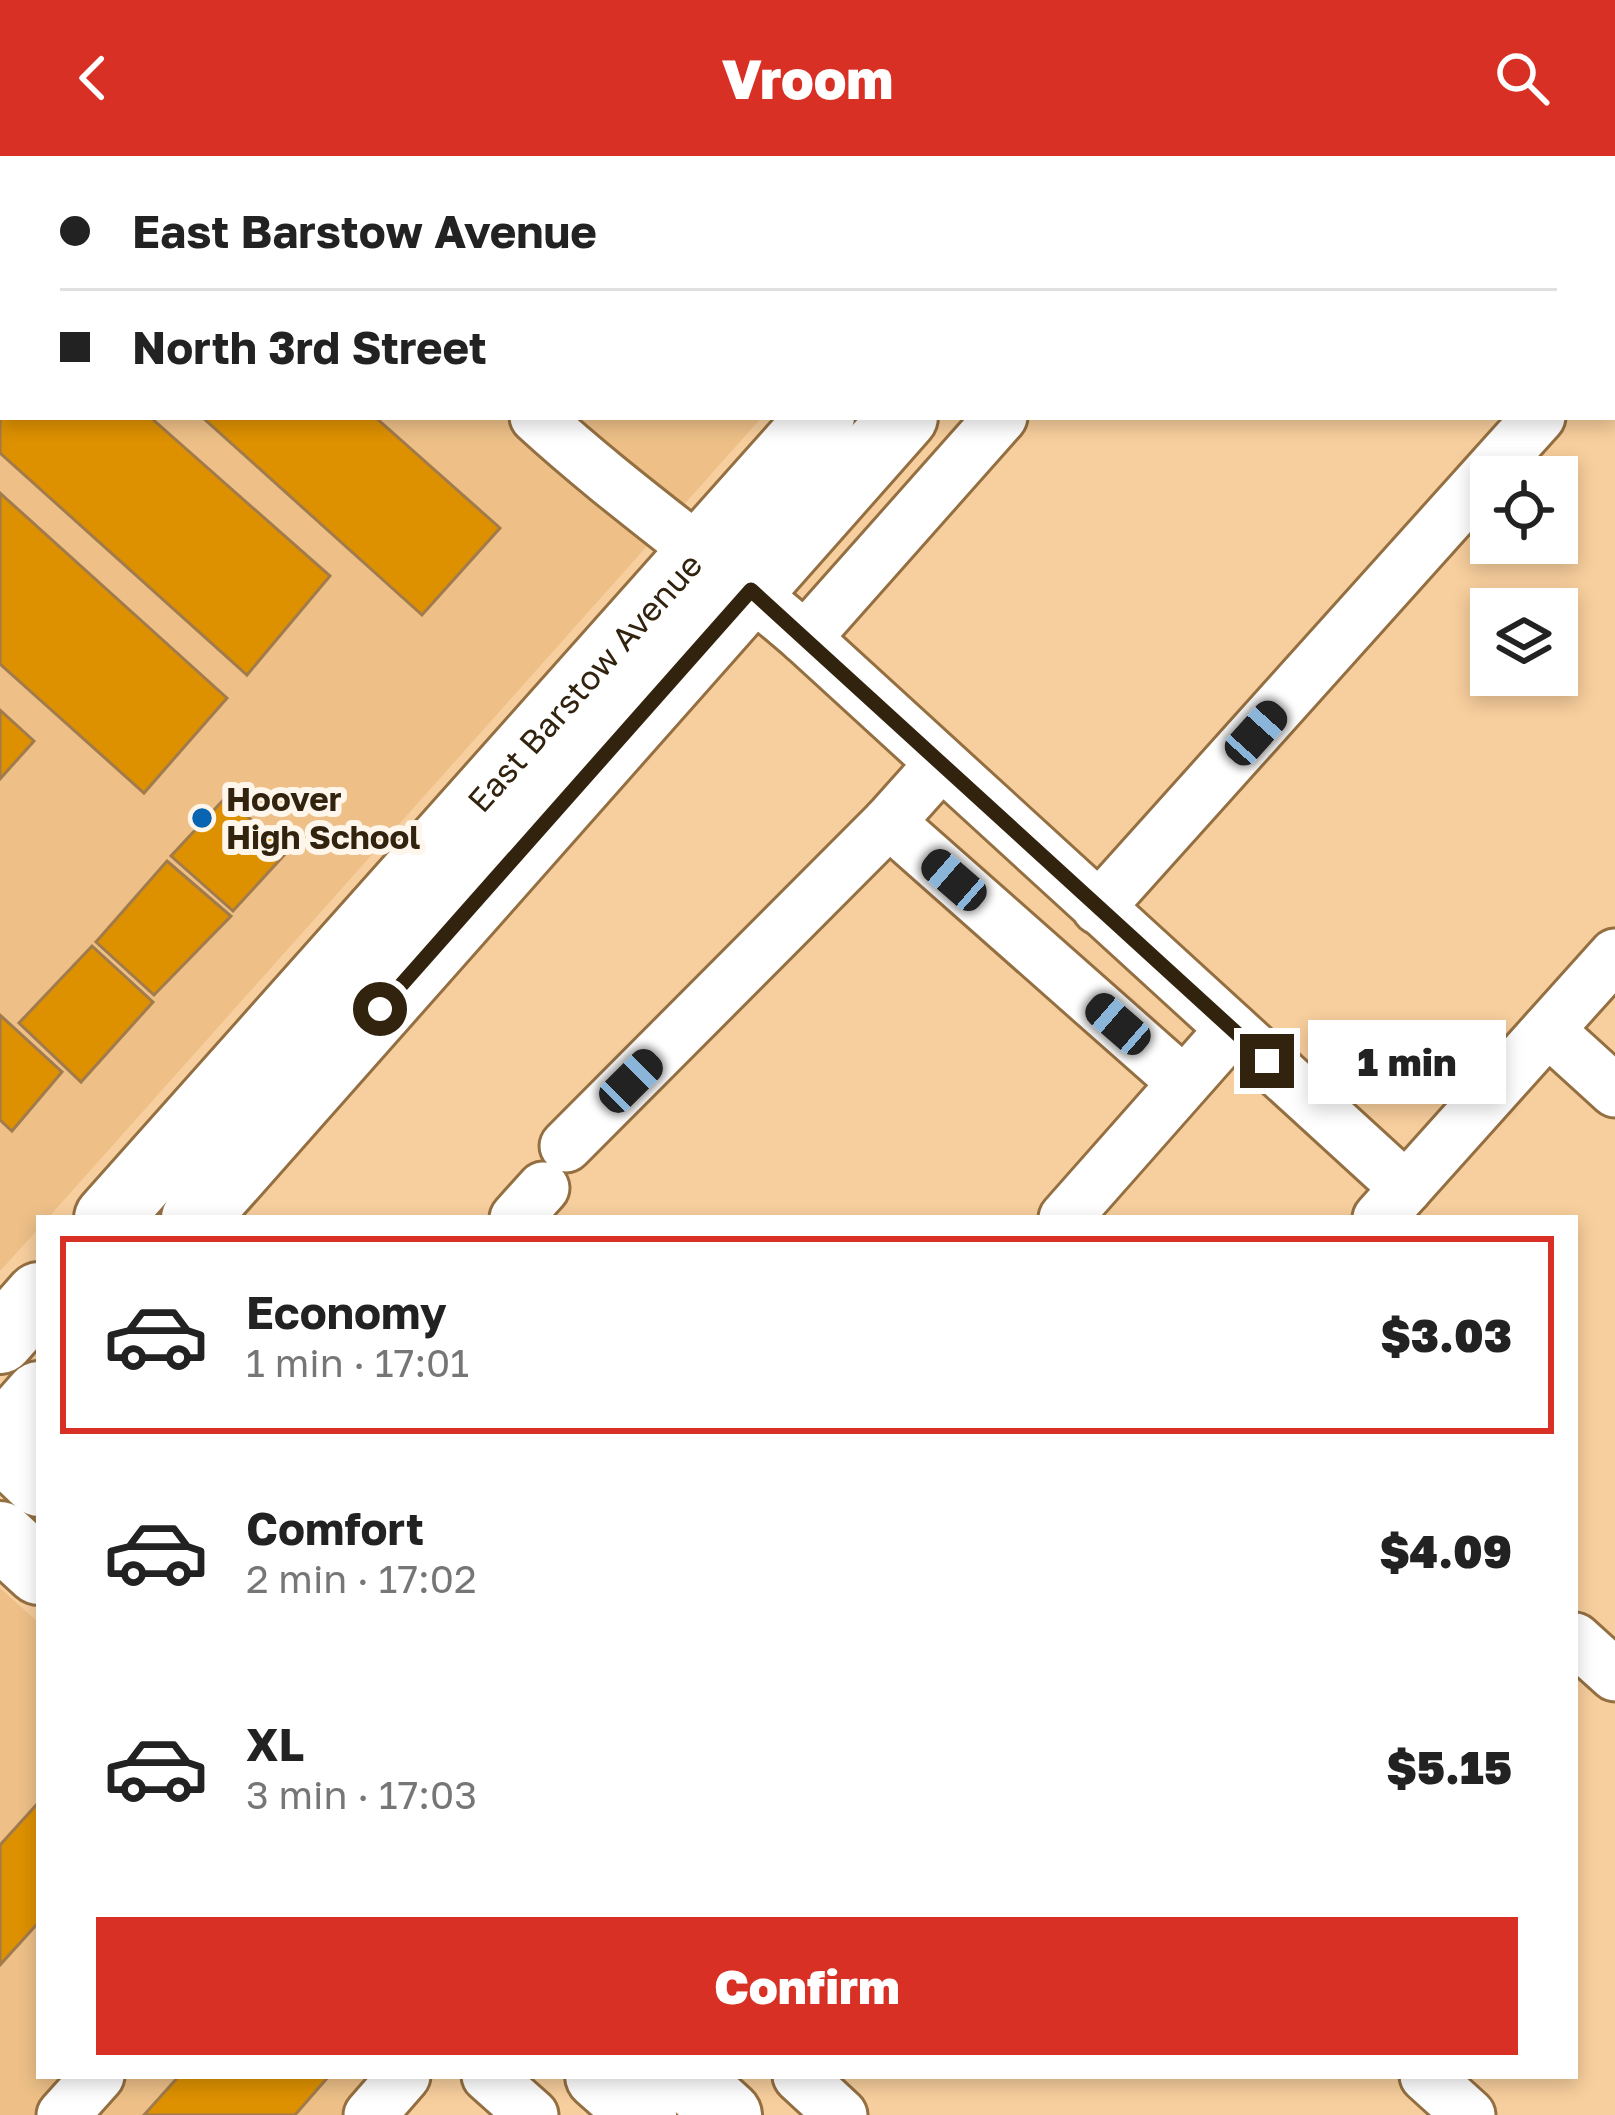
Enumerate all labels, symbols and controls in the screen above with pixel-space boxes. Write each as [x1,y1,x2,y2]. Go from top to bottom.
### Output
icon: back [60,45,126,111]
icon: search [1489,45,1555,111]
text: Vroom [722,46,893,111]
text: East Barstow Avenue [132,204,597,258]
text: North 3rd Street [132,320,487,374]
map controls [1470,456,1578,696]
button: locate [1470,456,1578,564]
street label: East Barstow Avenue [459,545,710,819]
button: layers [1470,588,1578,696]
car [1219,694,1293,772]
place label: Hoover High School [226,779,420,856]
marker: Hoover High School [189,805,215,831]
car [915,843,993,917]
route start [353,982,407,1036]
car [1079,987,1157,1061]
callout: 1 min [1309,1019,1507,1103]
route end [1240,1034,1294,1088]
text: 1 min [1357,1038,1457,1085]
car [593,1043,669,1119]
icon: car [102,1281,210,1389]
text: Economy [246,1285,447,1339]
text: $3.03 [1381,1308,1512,1362]
text: 1 min · 17:01 [246,1339,469,1386]
icon: car [102,1497,210,1605]
text: Comfort [246,1501,424,1555]
text: $4.09 [1379,1524,1512,1578]
text: 2 min · 17:02 [246,1555,477,1602]
icon: car [102,1713,210,1821]
text: XL [246,1717,304,1771]
text: $5.15 [1387,1740,1512,1794]
text: 3 min · 17:03 [246,1771,477,1818]
button: Confirm [96,1917,1518,2055]

